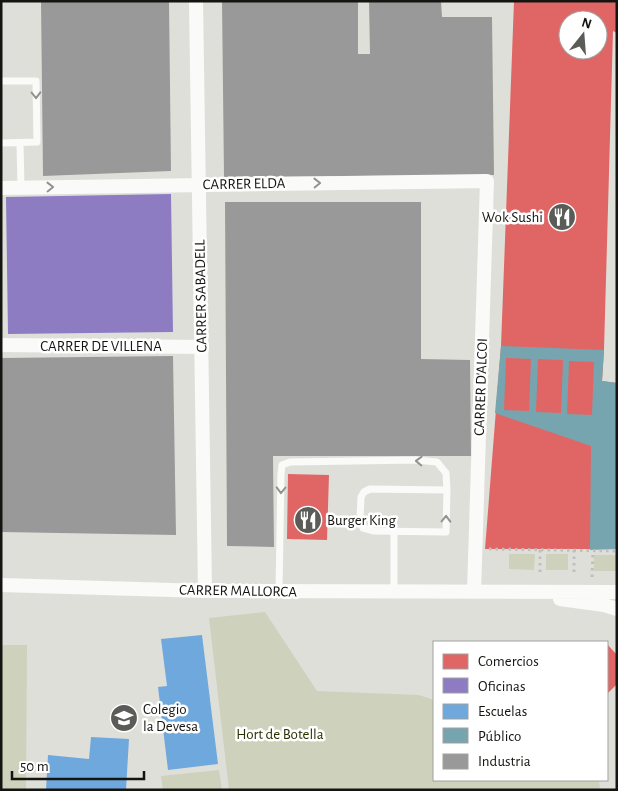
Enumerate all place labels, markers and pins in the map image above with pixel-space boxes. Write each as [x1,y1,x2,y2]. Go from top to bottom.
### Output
restaurant icon: Wok Sushi [547,202,577,232]
place label: Wok Sushi [482,210,543,225]
restaurant icon: Burger King [293,505,323,535]
place label: Burger King [327,513,397,528]
place label: Colegio la Devesa [143,702,198,734]
school or university icon: Colegio la Devesa [109,703,139,733]

